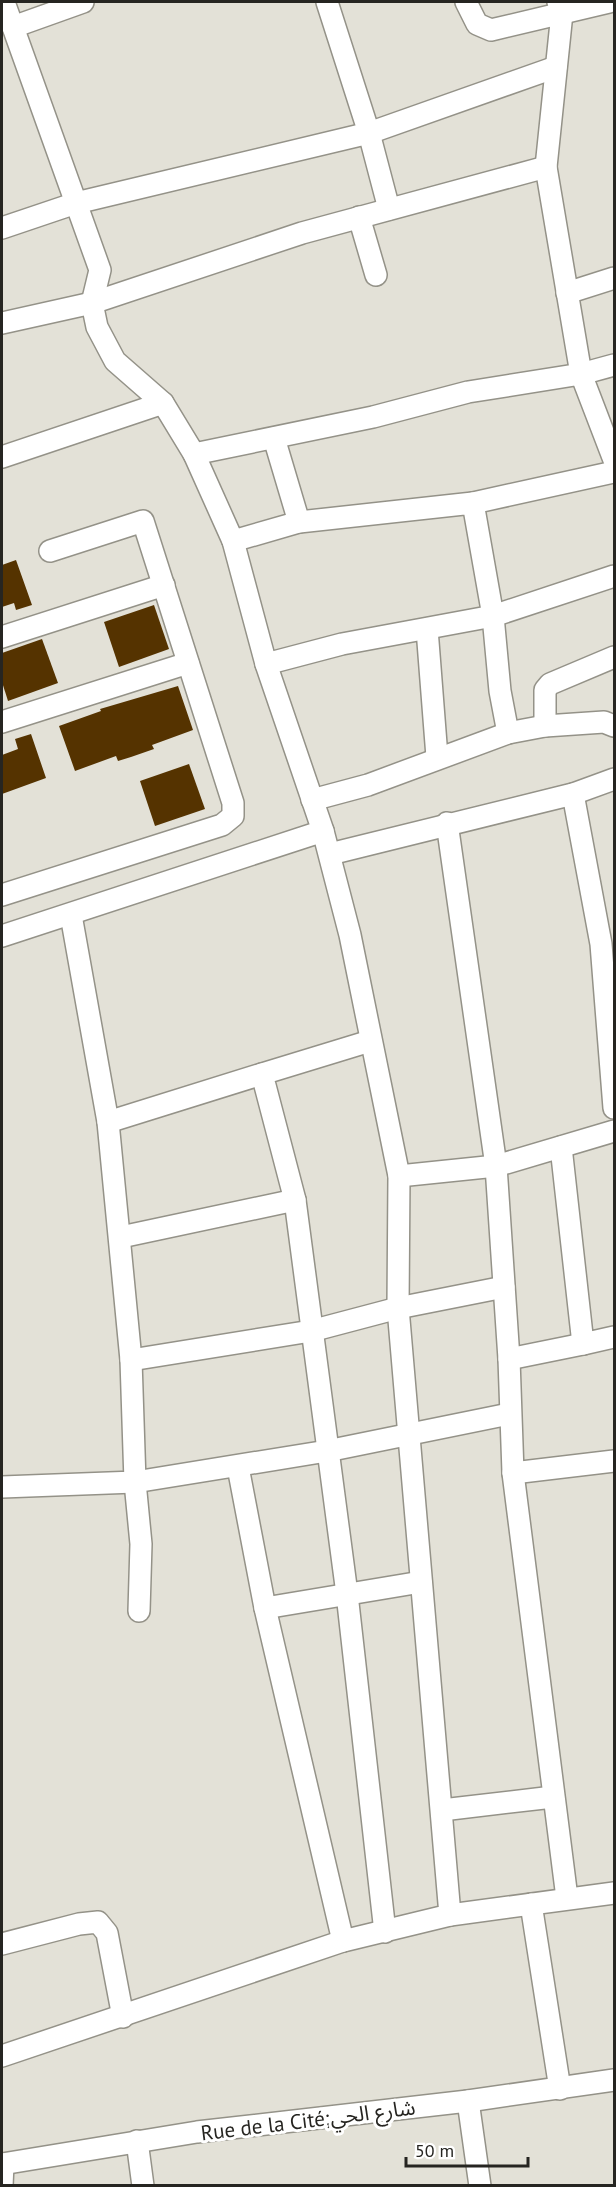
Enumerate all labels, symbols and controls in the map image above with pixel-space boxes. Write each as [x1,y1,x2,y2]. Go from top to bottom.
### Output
street label: Rue de la Cité;شارع الحي [199,2093,417,2149]
scale bar [406,2130,528,2168]
text: 50 m [415,2139,454,2162]

